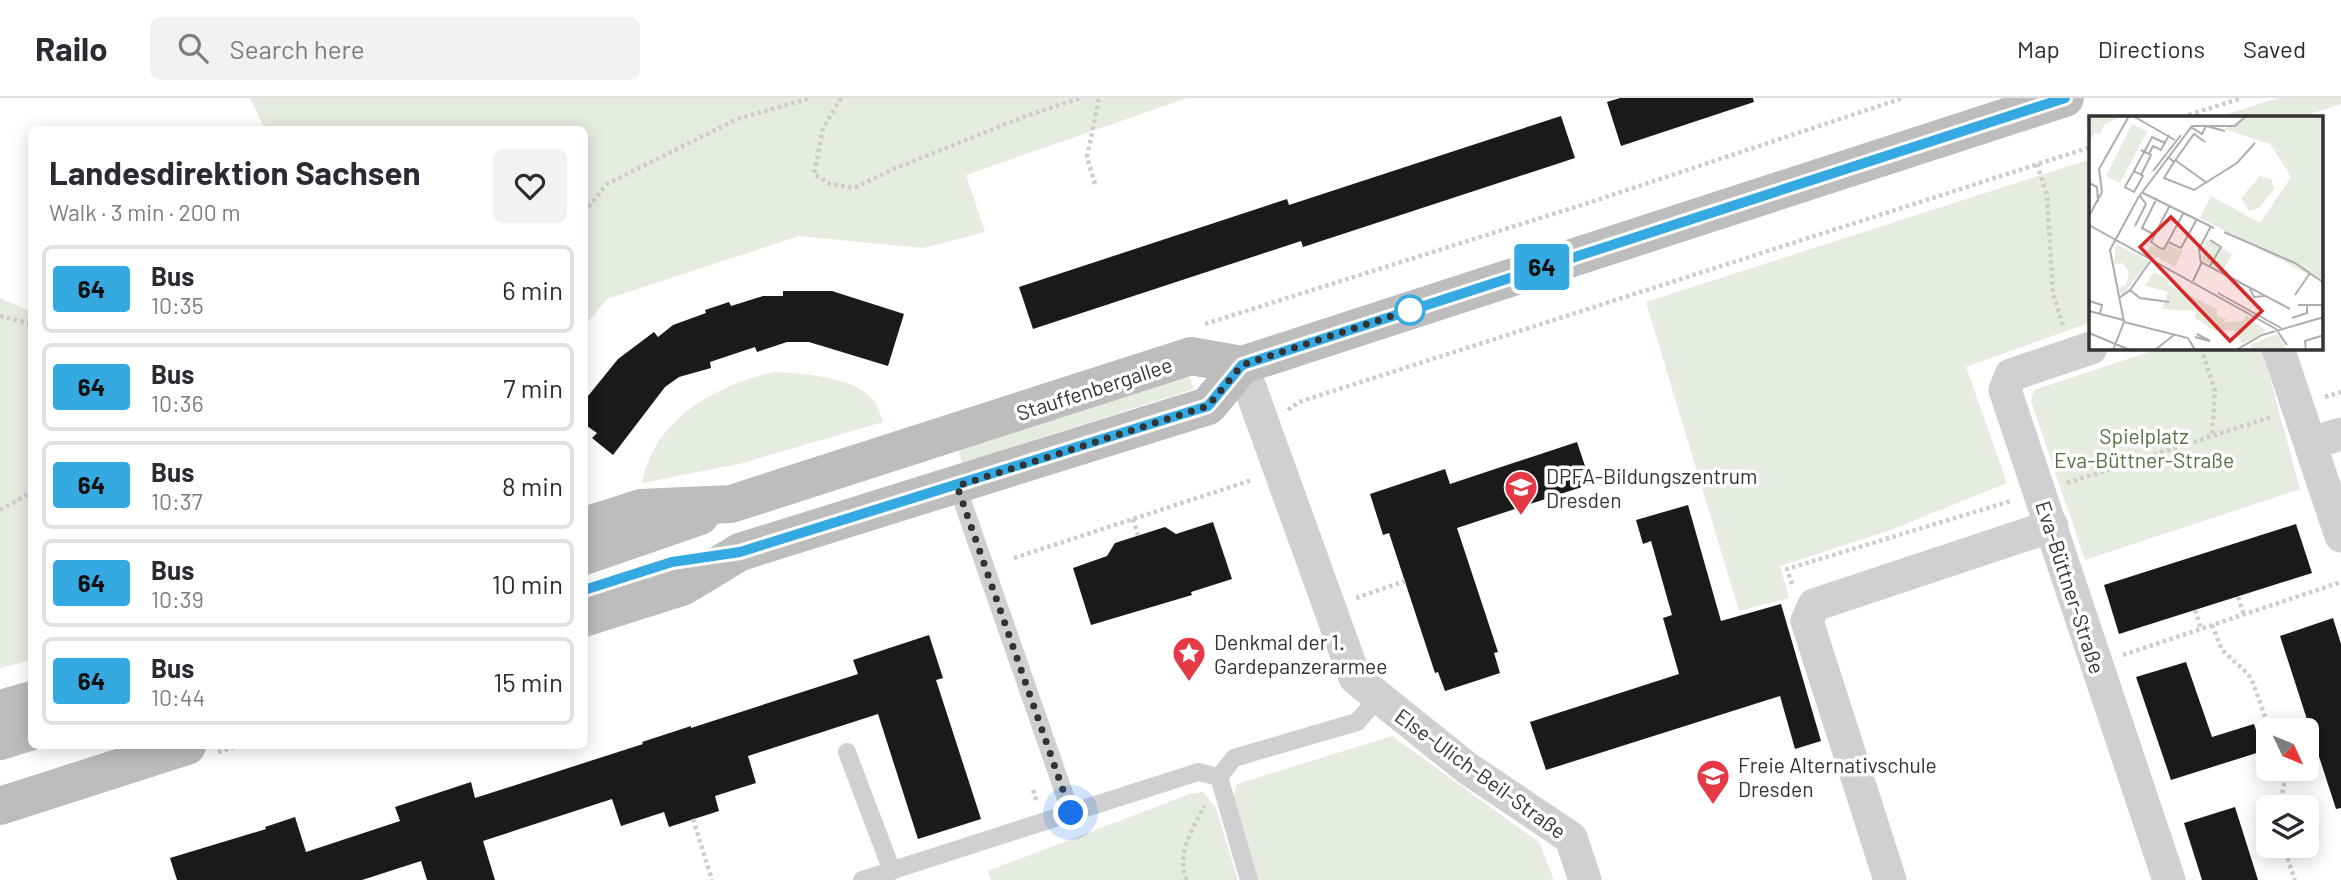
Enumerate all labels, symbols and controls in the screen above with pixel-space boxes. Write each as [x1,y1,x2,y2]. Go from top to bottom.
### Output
search box [150,17,640,80]
text: Railo [35,28,108,68]
icon: search [174,29,212,67]
text: Search here [230,33,365,64]
text: Map [2017,34,2060,63]
text: Directions [2098,34,2205,63]
text: Saved [2243,34,2306,63]
inset map [2089,116,2324,350]
button: heart [493,149,567,223]
text: Landesdirektion Sachsen [49,152,420,192]
text: Walk · 3 min · 200 m [49,198,240,226]
line badge: 64 [1510,244,1574,290]
text: 64 [1528,252,1556,281]
text: Bus [151,260,194,291]
text: 64 [78,274,105,303]
text: 6 min [502,274,563,305]
text: 10:35 [151,291,204,319]
unlabelled marker [1395,295,1425,325]
street label: Stauffenbergallee [1013,351,1175,425]
text: Bus [151,358,194,389]
text: 64 [78,372,105,401]
text: 7 min [503,372,563,403]
text: 10:36 [151,389,204,417]
park label: Spielplatz Eva-Büttner-Straße [2054,423,2234,472]
text: Bus [151,456,194,487]
place label: DPFA-Bildungszentrum Dresden [1546,463,1757,512]
school or university icon: DPFA-Bildungszentrum Dresden [1502,468,1540,517]
text: 64 [78,470,105,499]
text: 8 min [502,470,563,501]
text: 10:37 [151,487,203,515]
street label: Eva-Büttner-Straße [2031,497,2111,677]
text: Bus [151,554,194,585]
text: 64 [78,568,105,597]
text: 10 min [492,568,563,599]
text: 10:39 [151,585,204,613]
place label: Denkmal der 1. Gardepanzerarmee [1214,629,1387,678]
place icon: Denkmal der 1. Gardepanzerarmee [1170,634,1208,683]
text: Bus [151,652,194,683]
text: 64 [78,666,105,695]
text: 15 min [493,666,563,697]
text: 10:44 [151,683,205,711]
street label: Else-Ulich-Beil-Straße [1391,703,1571,843]
north arrow [2256,718,2319,780]
map controls [2256,718,2319,858]
place label: Freie Alternativschule Dresden [1738,752,1937,801]
school or university icon: Freie Alternativschule Dresden [1694,757,1732,806]
your location [1053,795,1088,830]
button: layers [2256,795,2319,858]

